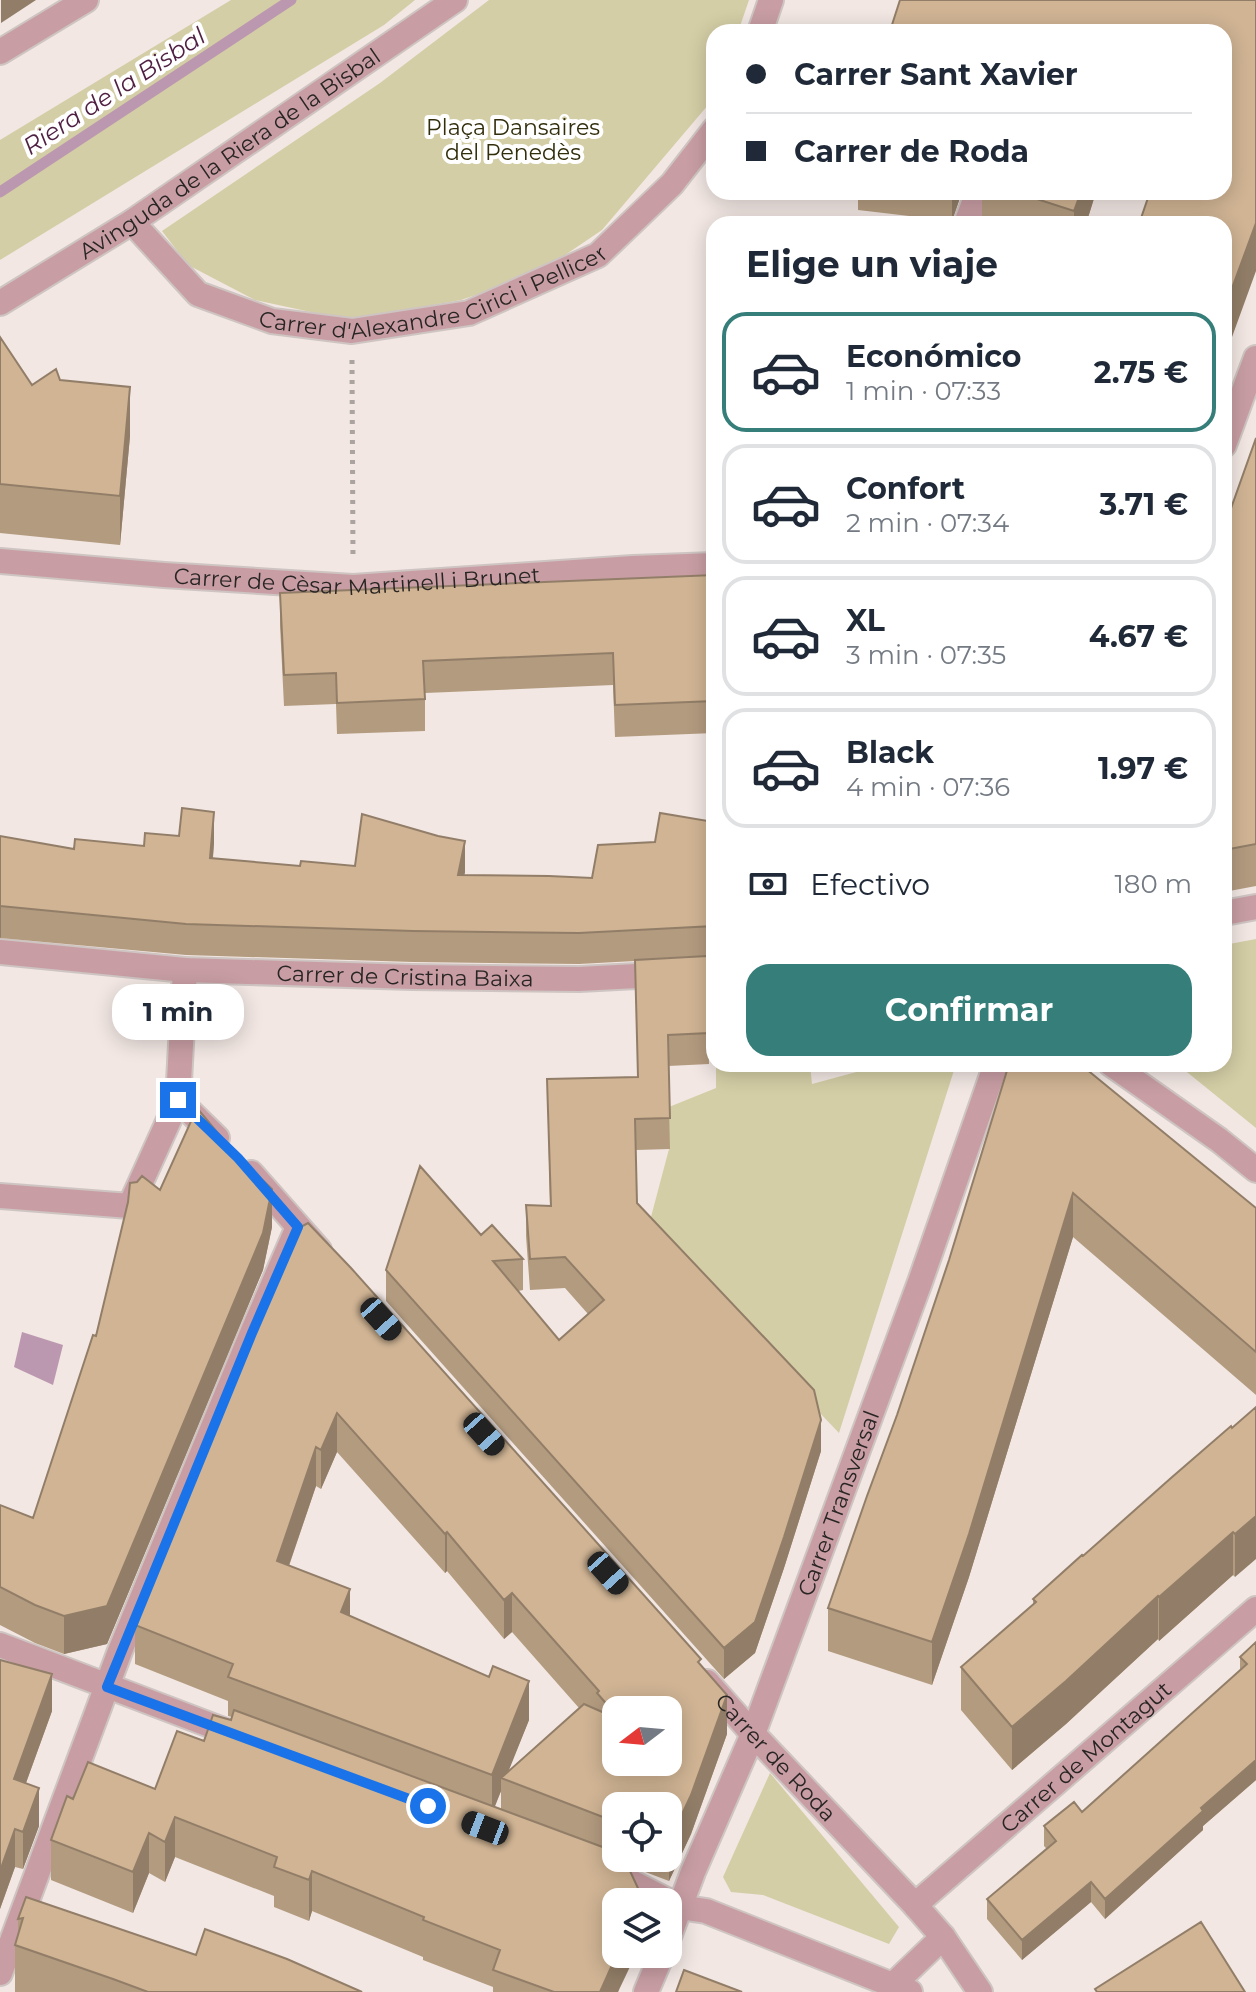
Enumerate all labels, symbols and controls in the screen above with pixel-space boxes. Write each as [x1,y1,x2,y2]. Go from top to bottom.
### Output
water label: Riera de la Bisbal [17,21,211,161]
street label: Avinguda de la Riera de la Bisbal [74,42,385,265]
text: Carrer Sant Xavier [794,56,1078,93]
park label: Plaça Dansaires del Penedès [426,114,600,166]
text: Carrer de Roda [794,133,1029,170]
street label: Carrer d'Alexandre Cirici i Pellicer [255,240,613,345]
text: Elige un viaje [746,242,998,286]
icon: car [750,336,822,408]
text: Económico [846,338,1021,375]
text: 2.75 € [1094,354,1188,391]
text: 1 min · 07:33 [846,375,1001,407]
icon: car [750,468,822,540]
text: Confort [846,470,965,507]
text: 3.71 € [1099,486,1188,523]
text: 2 min · 07:34 [846,507,1009,539]
street label: Carrer de Cèsar Martinell i Brunet [173,561,541,601]
icon: car [750,600,822,672]
text: XL [846,602,885,639]
text: 4.67 € [1089,618,1188,655]
text: 3 min · 07:35 [846,639,1006,671]
icon: car [750,732,822,804]
text: Black [846,734,934,771]
text: 1.97 € [1098,750,1188,787]
text: 4 min · 07:36 [846,771,1010,803]
icon: cash [746,862,790,906]
text: Efectivo [810,866,930,903]
text: 180 m [1114,868,1192,900]
street label: Carrer de Cristina Baixa [276,959,534,992]
button: Confirmar [746,964,1192,1056]
callout: 1 min [112,984,244,1040]
text: 1 min [143,996,213,1028]
route end [160,1082,196,1118]
car [356,1293,406,1345]
street label: Carrer Transversal [792,1407,885,1600]
car [459,1408,509,1460]
car [583,1547,633,1599]
street label: Carrer de Montagut [995,1675,1177,1838]
street label: Carrer de Roda [710,1688,842,1827]
north arrow [602,1696,682,1776]
map controls [602,1696,682,1968]
route start [410,1788,446,1824]
button: locate [602,1792,682,1872]
car [458,1808,512,1848]
button: layers [602,1888,682,1968]

